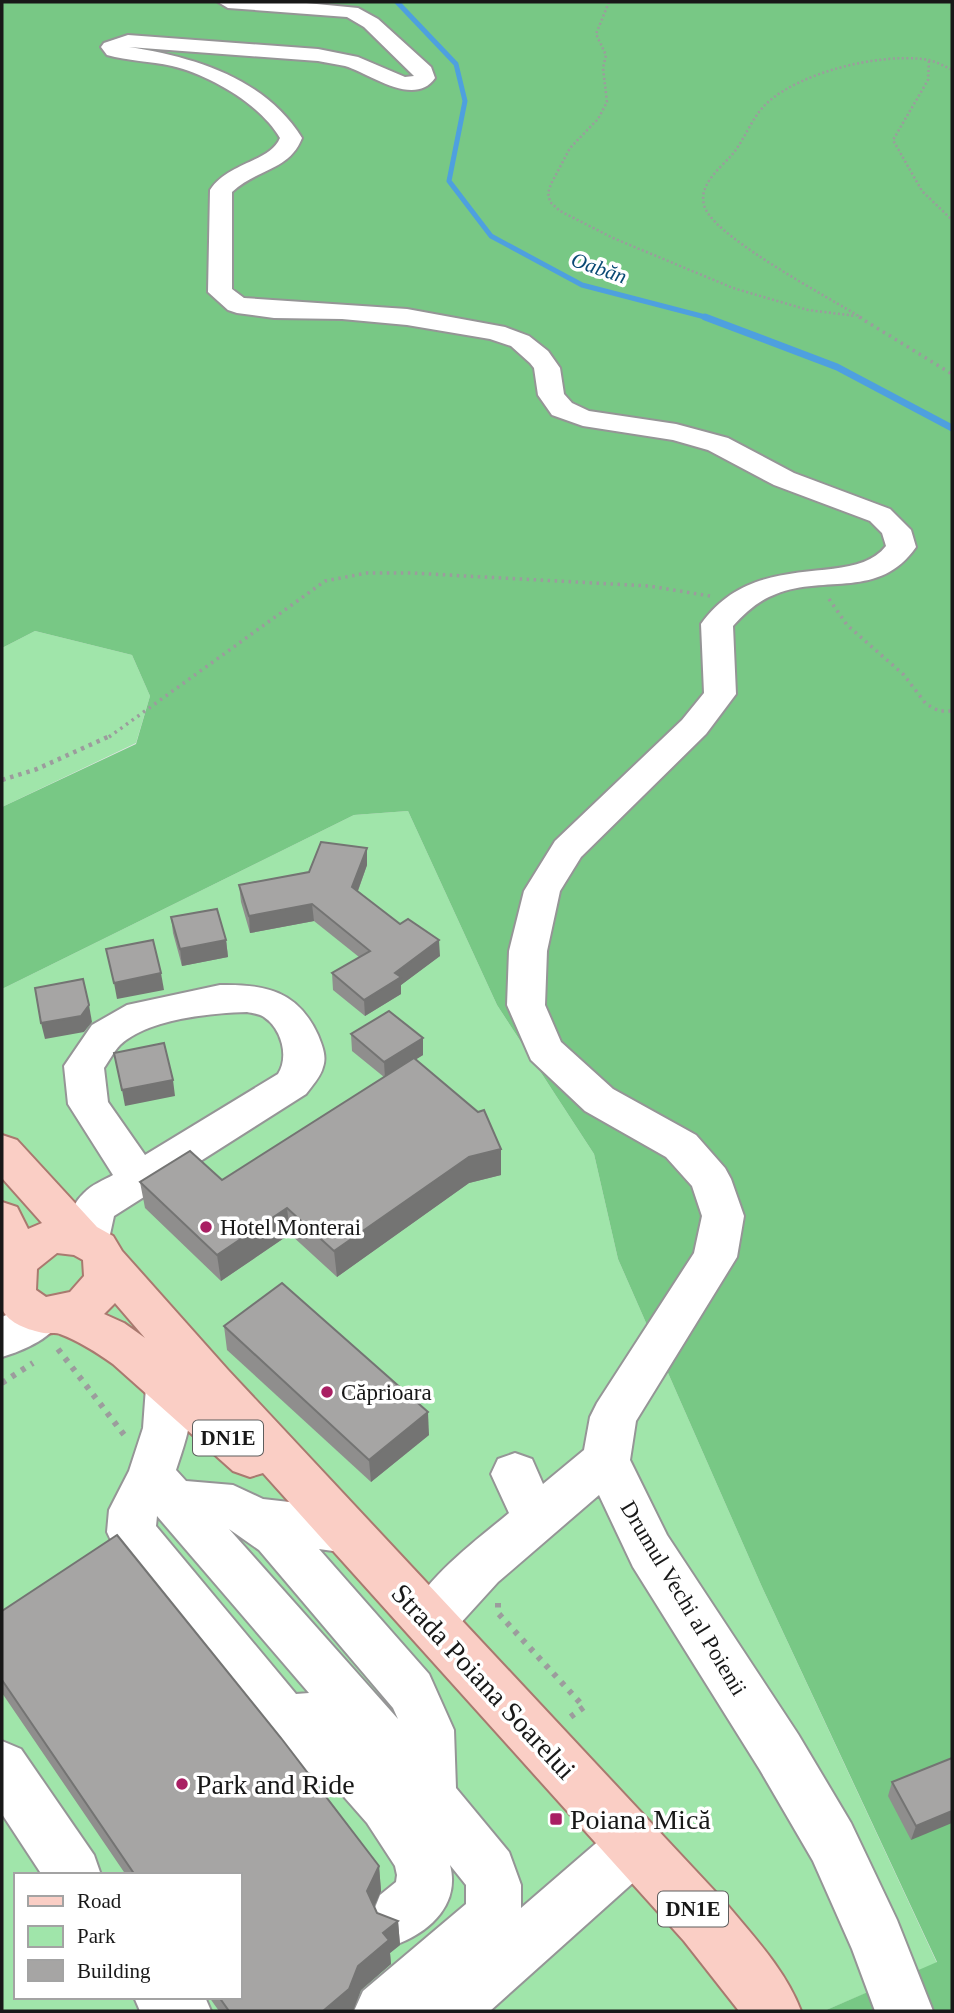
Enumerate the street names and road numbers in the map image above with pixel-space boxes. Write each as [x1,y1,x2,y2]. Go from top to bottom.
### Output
road number: DN1E [193,1420,263,1456]
street label: Drumul Vechi al Poienii [616,1496,752,1700]
street label: Strada Poiana Soarelui [385,1577,582,1785]
road number: DN1E [658,1892,728,1926]

